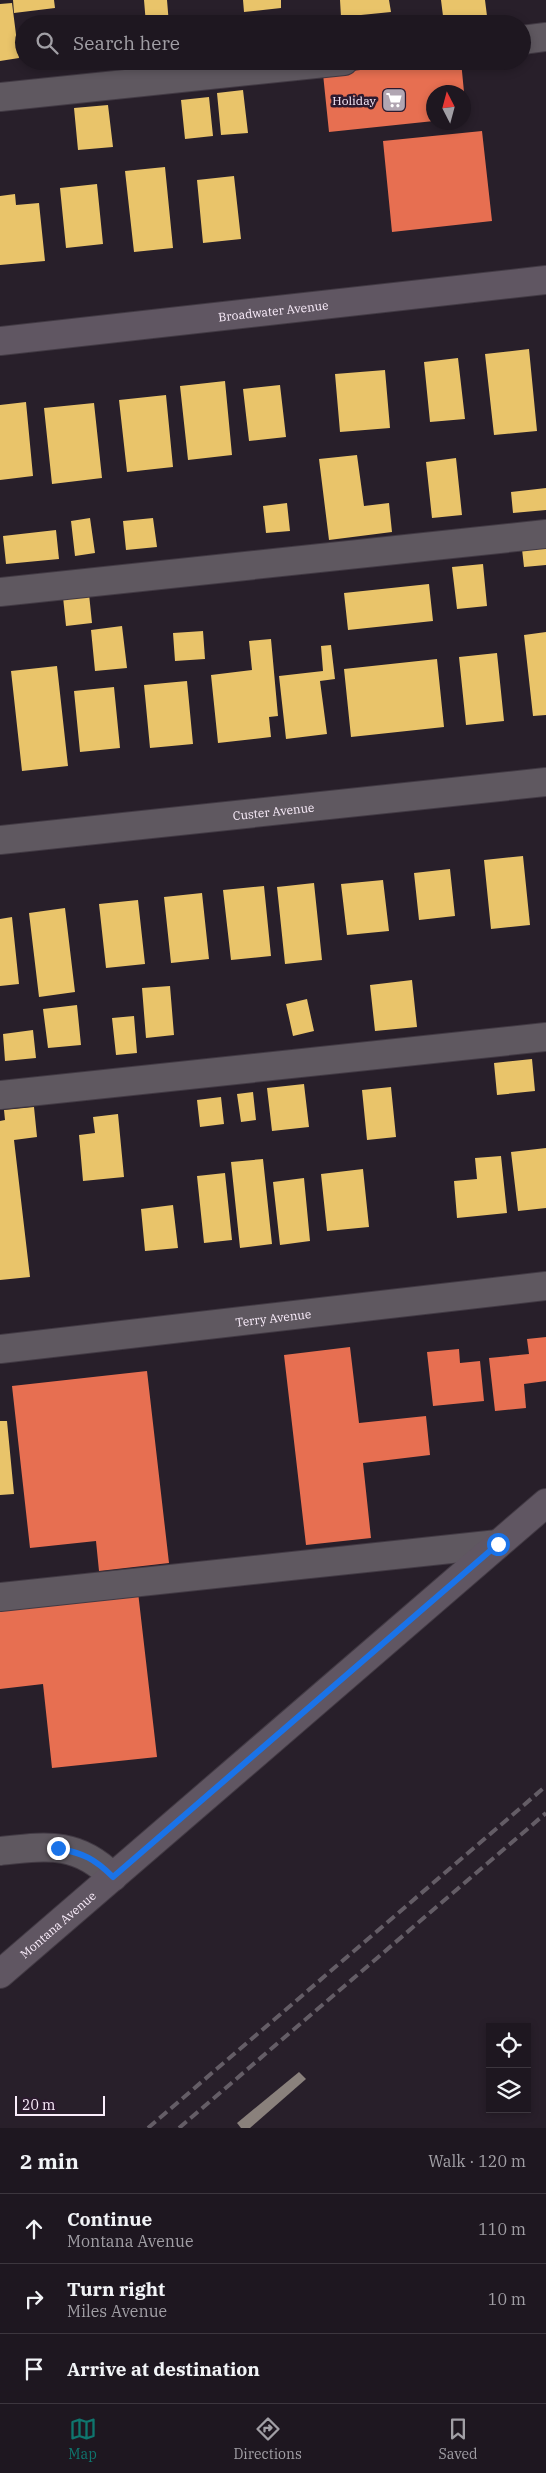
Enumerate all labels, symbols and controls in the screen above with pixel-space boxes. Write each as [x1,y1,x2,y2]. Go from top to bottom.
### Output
search box [15,15,531,70]
icon: search [33,29,61,57]
text: Search here [73,31,180,55]
north arrow [426,85,471,130]
supermarket icon: Holiday [381,87,407,113]
place label: Holiday [332,93,377,108]
street label: Broadwater Avenue [217,297,329,324]
street label: Custer Avenue [232,799,315,823]
street label: Terry Avenue [234,1306,312,1329]
route start [487,1533,510,1556]
route end [47,1837,70,1860]
street label: Montana Avenue [17,1888,98,1961]
map controls [486,2023,531,2113]
button: locate [486,2023,531,2068]
button: layers [486,2068,531,2113]
scale bar [15,2093,105,2116]
text: 20 m [22,2096,55,2114]
text: 2 min [20,2147,79,2175]
text: Walk · 120 m [428,2151,526,2171]
text: Continue [67,2207,152,2231]
icon: ahead [20,2215,48,2243]
text: 110 m [478,2219,526,2239]
text: Montana Avenue [67,2231,194,2251]
text: Turn right [67,2277,165,2301]
icon: right [20,2285,48,2313]
text: 10 m [488,2289,526,2309]
text: Miles Avenue [67,2301,167,2321]
icon: arrive [20,2355,48,2383]
text: Arrive at destination [67,2357,260,2381]
tab: Map [68,2415,97,2463]
tab: Directions [233,2415,302,2463]
tab: Saved [438,2415,478,2463]

